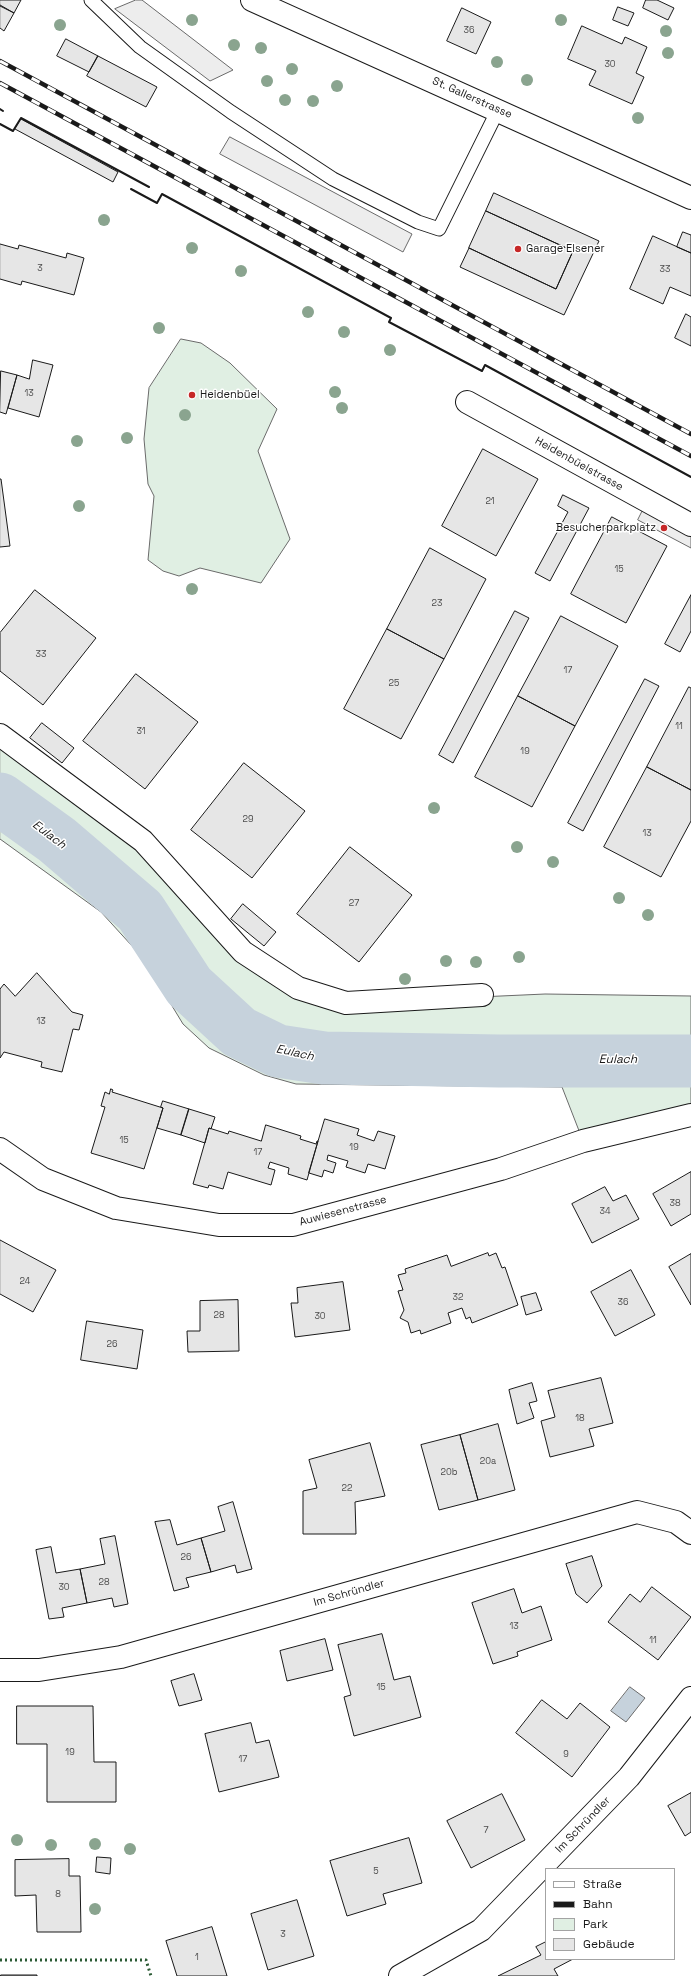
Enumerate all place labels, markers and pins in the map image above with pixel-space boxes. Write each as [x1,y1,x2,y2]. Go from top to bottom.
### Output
place label: Garage Elsener [526,242,605,256]
marker: Garage Elsener [513,244,523,254]
place label: Heidenbüel [200,388,260,402]
marker: Heidenbüel [187,390,197,400]
place label: Besucherparkplatz [556,521,656,535]
marker: Besucherparkplatz [659,523,669,533]

